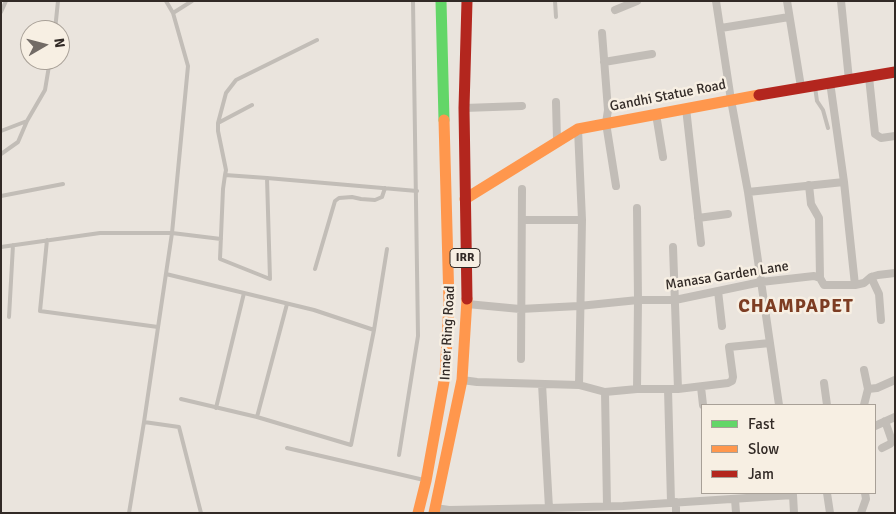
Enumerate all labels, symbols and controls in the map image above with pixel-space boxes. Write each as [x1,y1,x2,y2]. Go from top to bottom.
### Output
north arrow [20,20,70,70]
text: N [50,37,68,49]
street label: Gandhi Statue Road [609,77,727,115]
road number: IRR [450,248,480,268]
street label: Manasa Garden Lane [664,258,790,294]
street label: Inner Ring Road [437,285,459,381]
district label: CHAMPAPET [737,296,855,318]
legend [701,404,876,494]
text: Fast [748,415,775,433]
text: Slow [748,440,779,458]
text: Jam [748,465,774,483]

